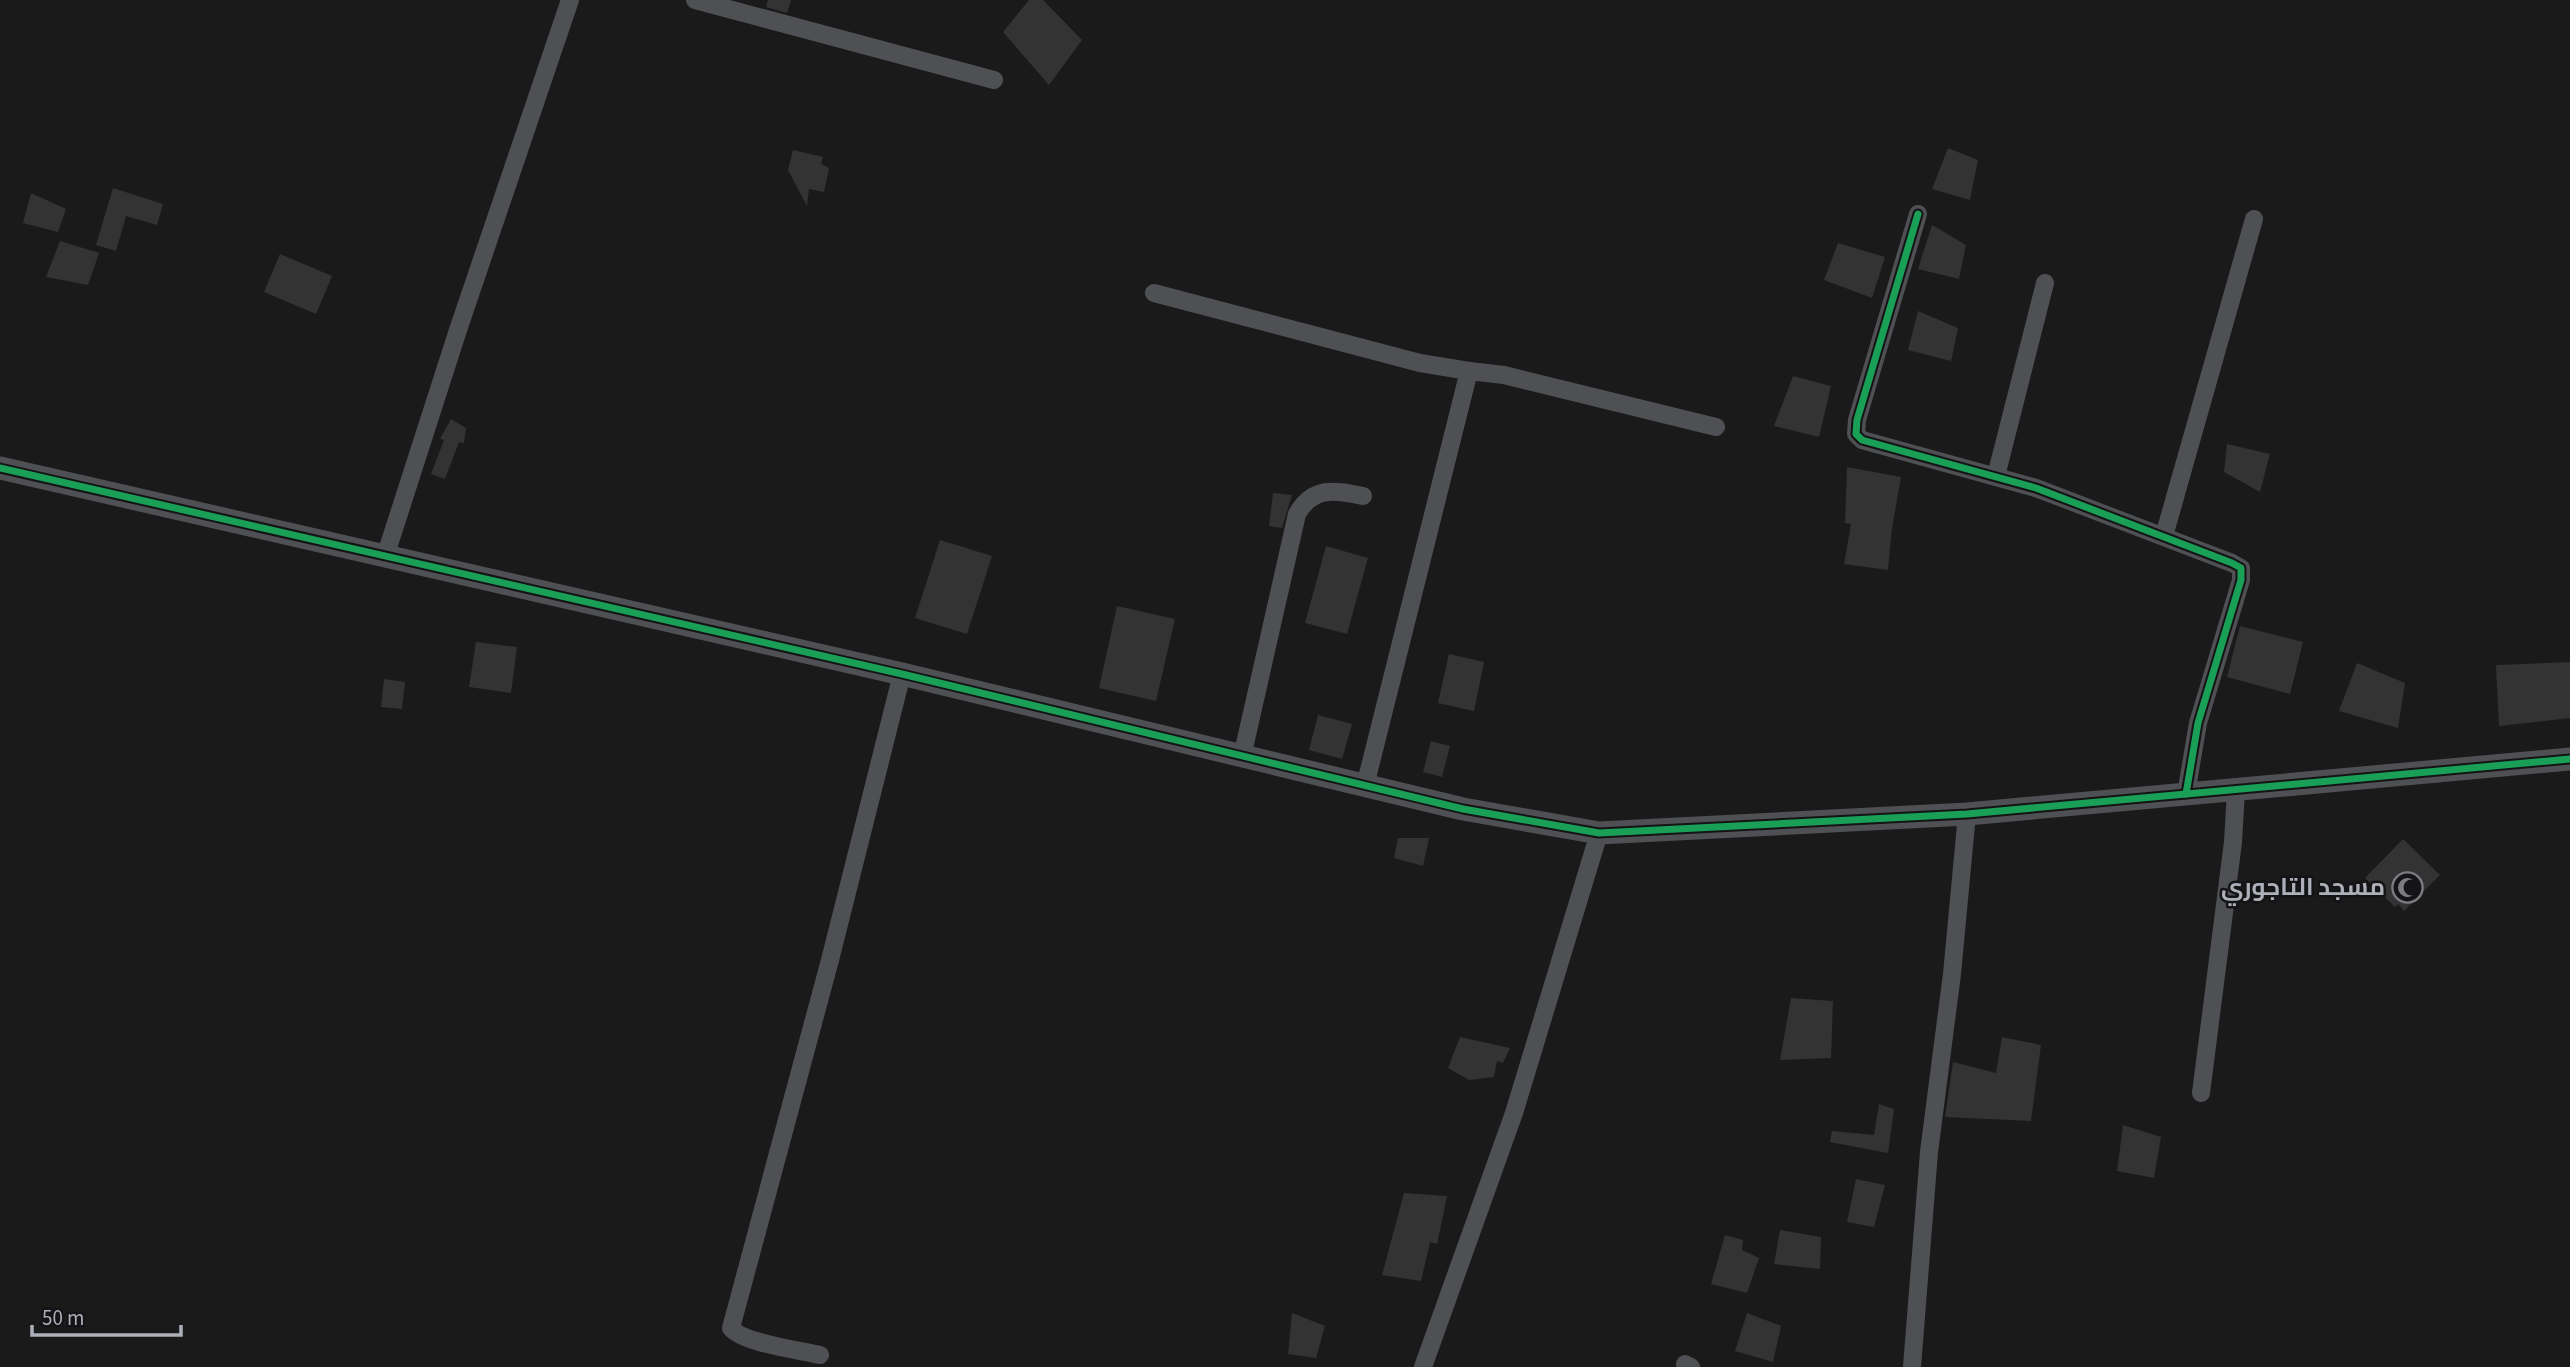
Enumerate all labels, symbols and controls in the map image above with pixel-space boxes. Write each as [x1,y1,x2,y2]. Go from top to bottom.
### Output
place label: مسجد التاجوري [2221,870,2385,906]
mosque icon: مسجد التاجوري [2391,870,2425,904]
scale bar [32,1294,180,1338]
text: 50 m [42,1303,84,1333]

